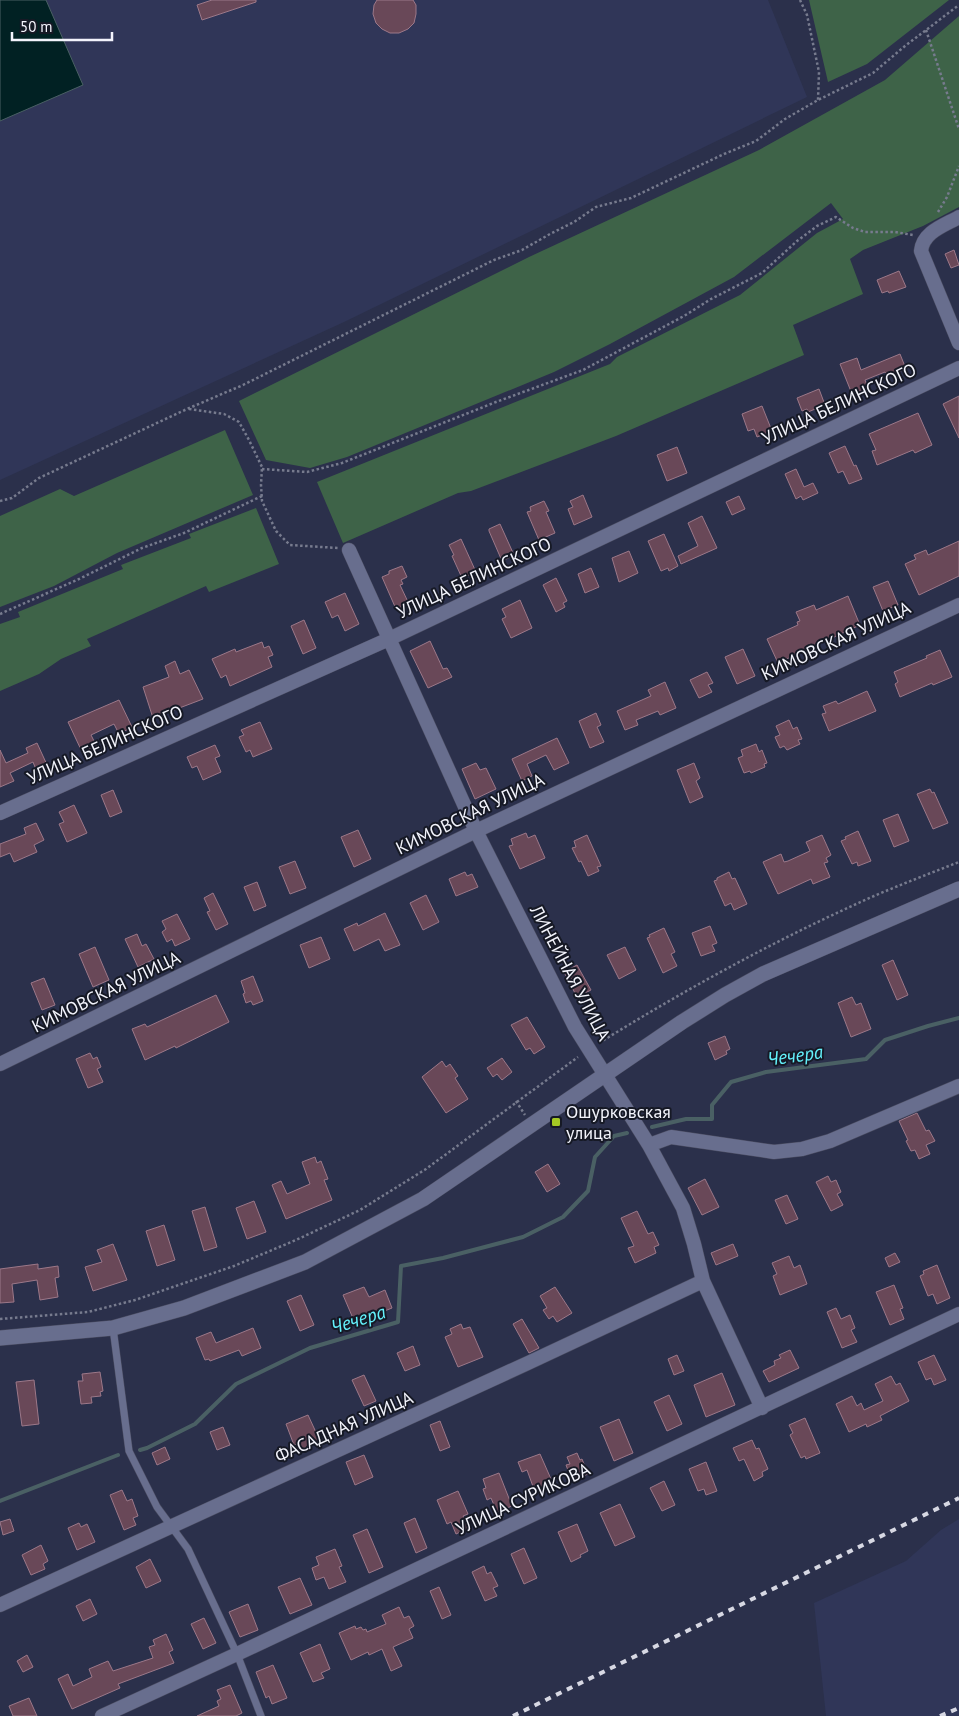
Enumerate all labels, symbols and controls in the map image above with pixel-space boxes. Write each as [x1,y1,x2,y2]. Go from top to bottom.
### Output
scale bar [12,10,112,42]
text: 50 m [20,17,53,36]
street label: УЛИЦА БЕЛИНСКОГО [758,358,920,449]
street label: УЛИЦА БЕЛИНСКОГО [393,532,555,623]
street label: КИМОВСКАЯ УЛИЦА [757,596,915,685]
street label: УЛИЦА БЕЛИНСКОГО [23,700,186,789]
street label: КИМОВСКАЯ УЛИЦА [392,767,548,859]
street label: ЛИНЕЙНАЯ УЛИЦА [525,900,616,1045]
street label: КИМОВСКАЯ УЛИЦА [28,945,184,1037]
water label: Чечера [766,1039,825,1071]
place label: Ошурковская улица [566,1100,671,1144]
marker: Ошурковская улица [550,1116,562,1128]
water label: Чечера [328,1299,389,1339]
street label: ФАСАДНАЯ УЛИЦА [271,1386,417,1467]
street label: УЛИЦА СУРИКОВА [452,1457,594,1540]

